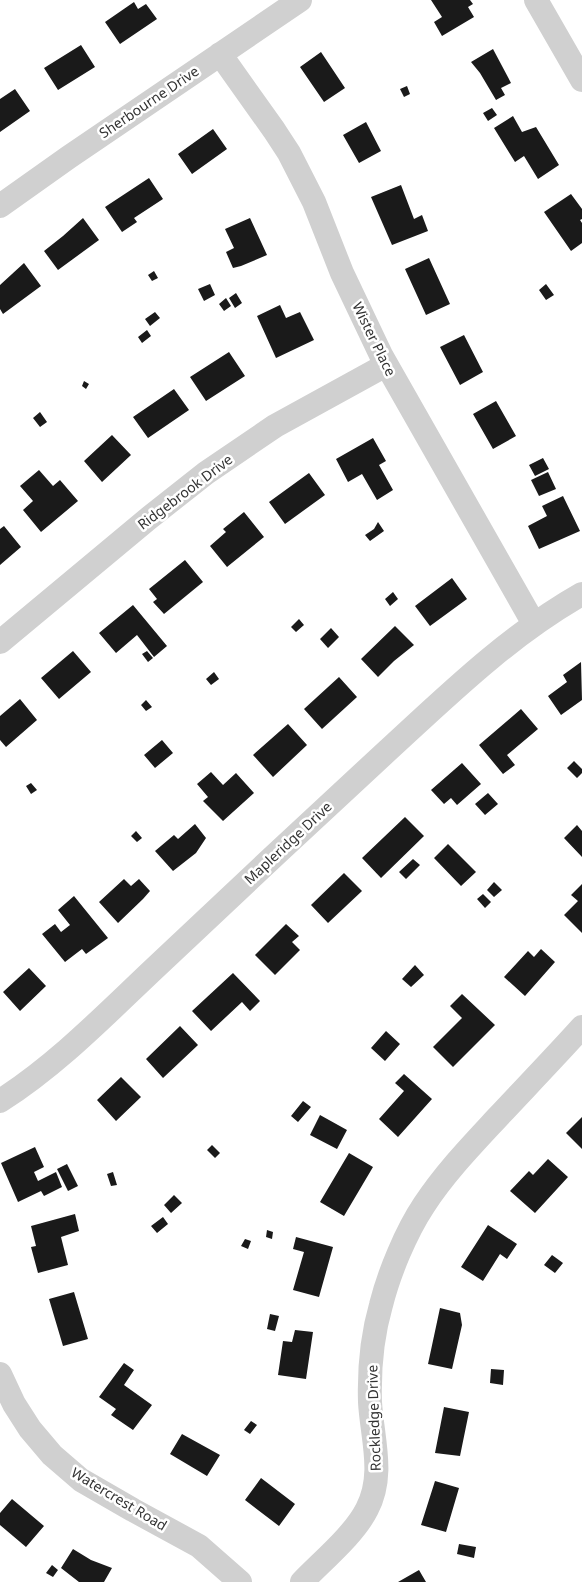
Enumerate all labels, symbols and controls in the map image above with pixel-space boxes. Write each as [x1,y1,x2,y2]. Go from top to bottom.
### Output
street label: Sherbourne Drive [95,61,202,142]
street label: Wister Place [348,299,401,379]
street label: Ridgebrook Drive [133,450,236,534]
street label: Mapleridge Drive [240,797,336,888]
street label: Rockledge Drive [362,1364,385,1471]
street label: Watercrest Road [68,1463,171,1535]

